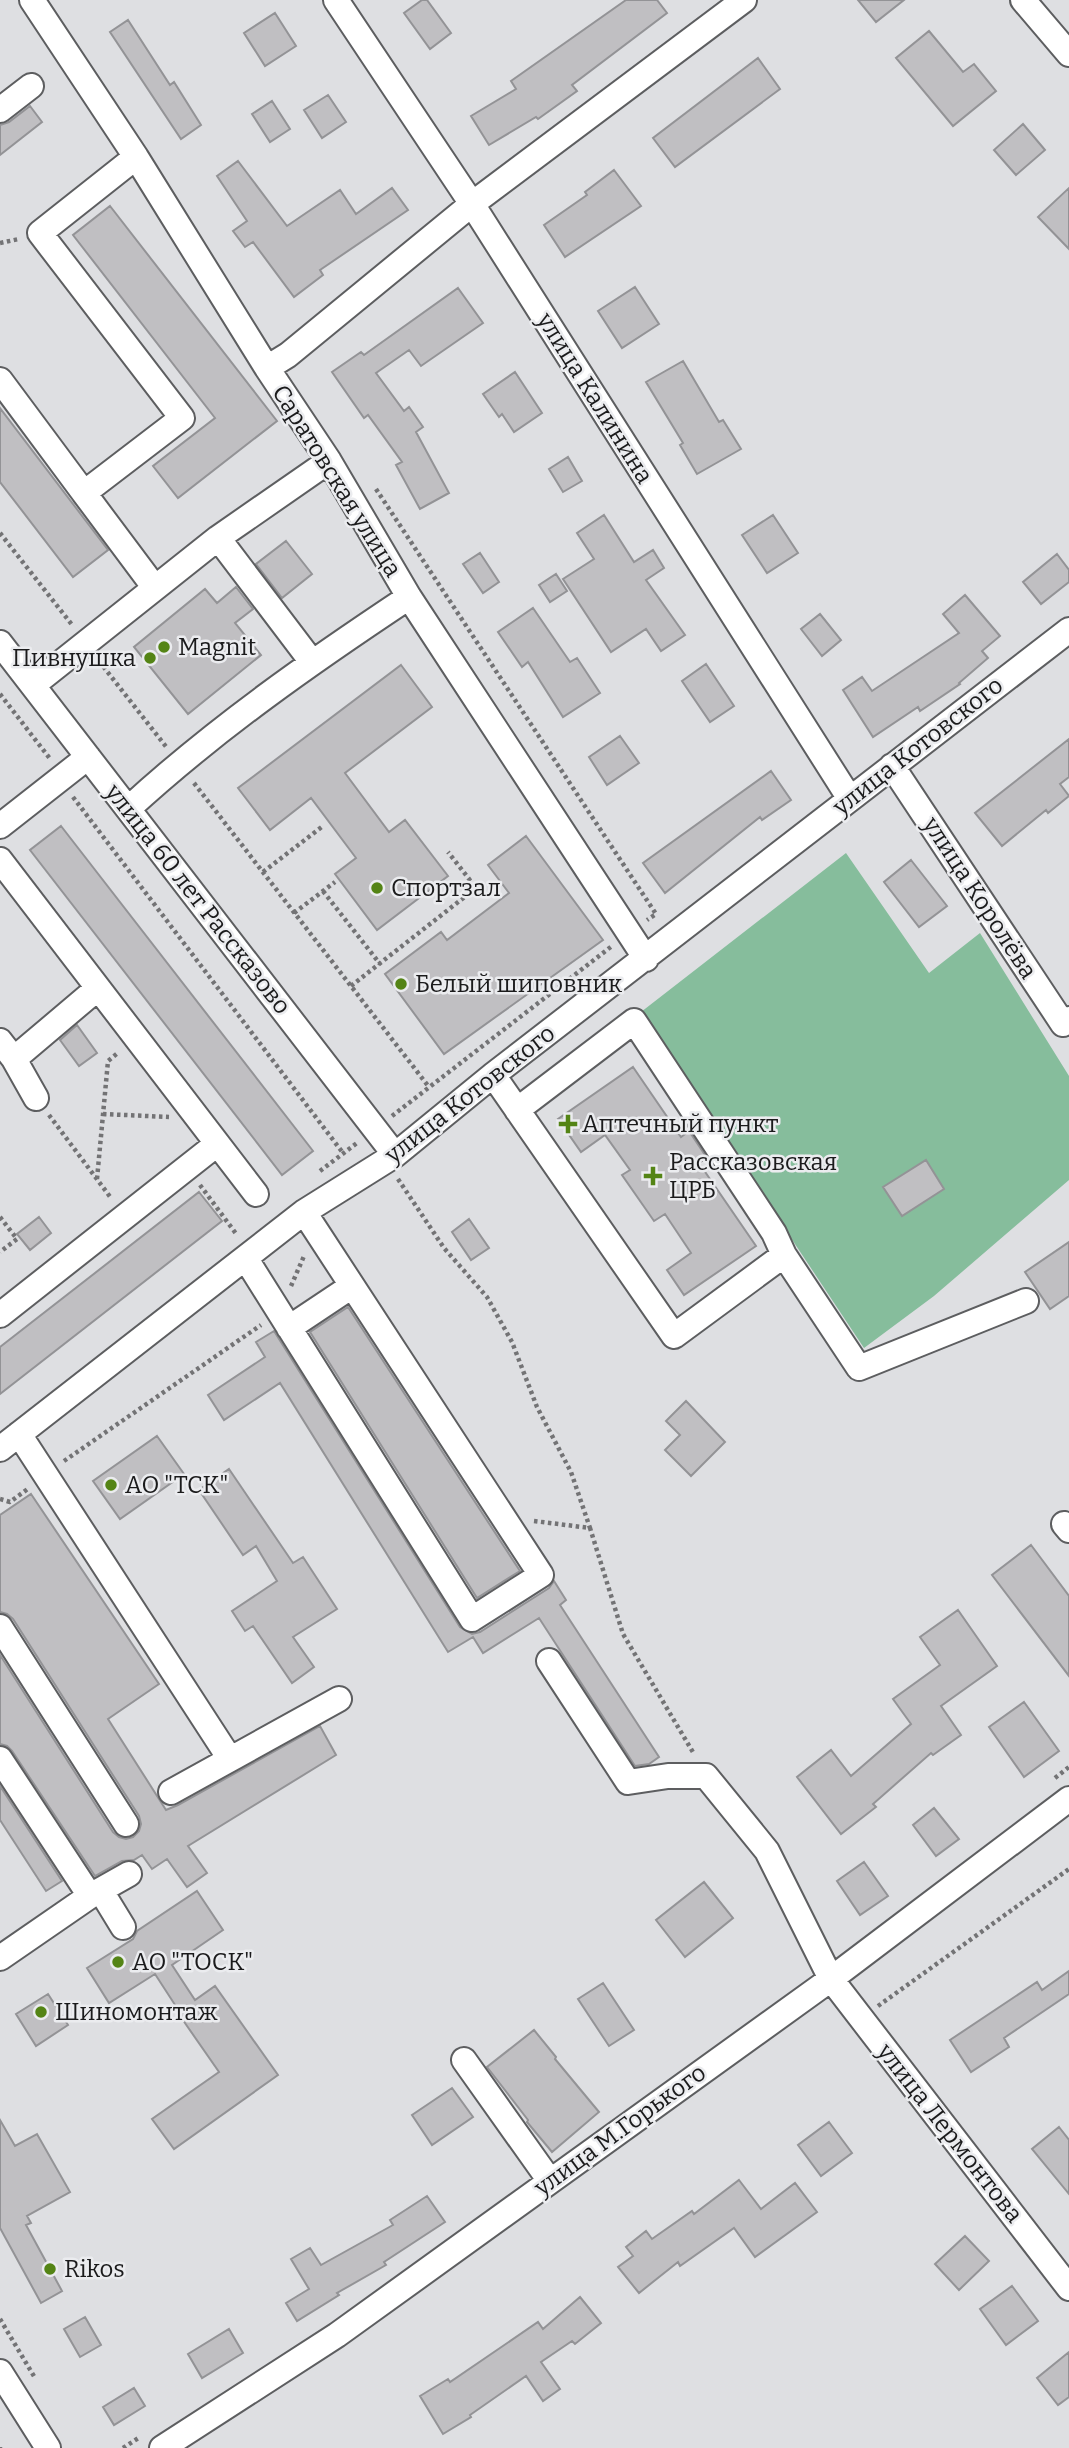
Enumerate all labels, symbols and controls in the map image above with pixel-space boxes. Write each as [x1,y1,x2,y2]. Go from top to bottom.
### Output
street label: улица Калинина [531,307,659,489]
street label: Саратовская улица [267,380,407,582]
place label: Magnit [178,633,257,661]
marker: Magnit [156,639,172,655]
place label: Пивнушка [12,644,136,672]
marker: Пивнушка [142,650,158,666]
street label: улица Котовского [827,671,1008,822]
street label: улица 60 лет Рассказово [99,778,297,1020]
street label: улица Королёва [917,811,1043,984]
place label: Спортзал [391,874,501,902]
marker: Спортзал [369,880,385,896]
place label: Белый шиповник [415,970,622,998]
marker: Белый шиповник [393,976,409,992]
street label: улица Котовского [379,1019,560,1170]
place label: Аптечный пункт [582,1110,778,1138]
marker: Аптечный пункт [560,1116,576,1132]
place label: Рассказовская ЦРБ [669,1148,837,1204]
marker: Рассказовская ЦРБ [643,1166,663,1186]
place label: АО "ТСК" [125,1471,228,1499]
marker: АО "ТСК" [103,1477,119,1493]
place label: АО "ТОСК" [132,1948,253,1976]
marker: АО "ТОСК" [110,1954,126,1970]
place label: Шиномонтаж [55,1998,218,2026]
marker: Шиномонтаж [33,2004,49,2020]
street label: улица Лермонтова [871,2037,1029,2228]
street label: улица М.Горького [528,2058,711,2202]
place label: Rikos [64,2255,125,2283]
marker: Rikos [42,2261,58,2277]

